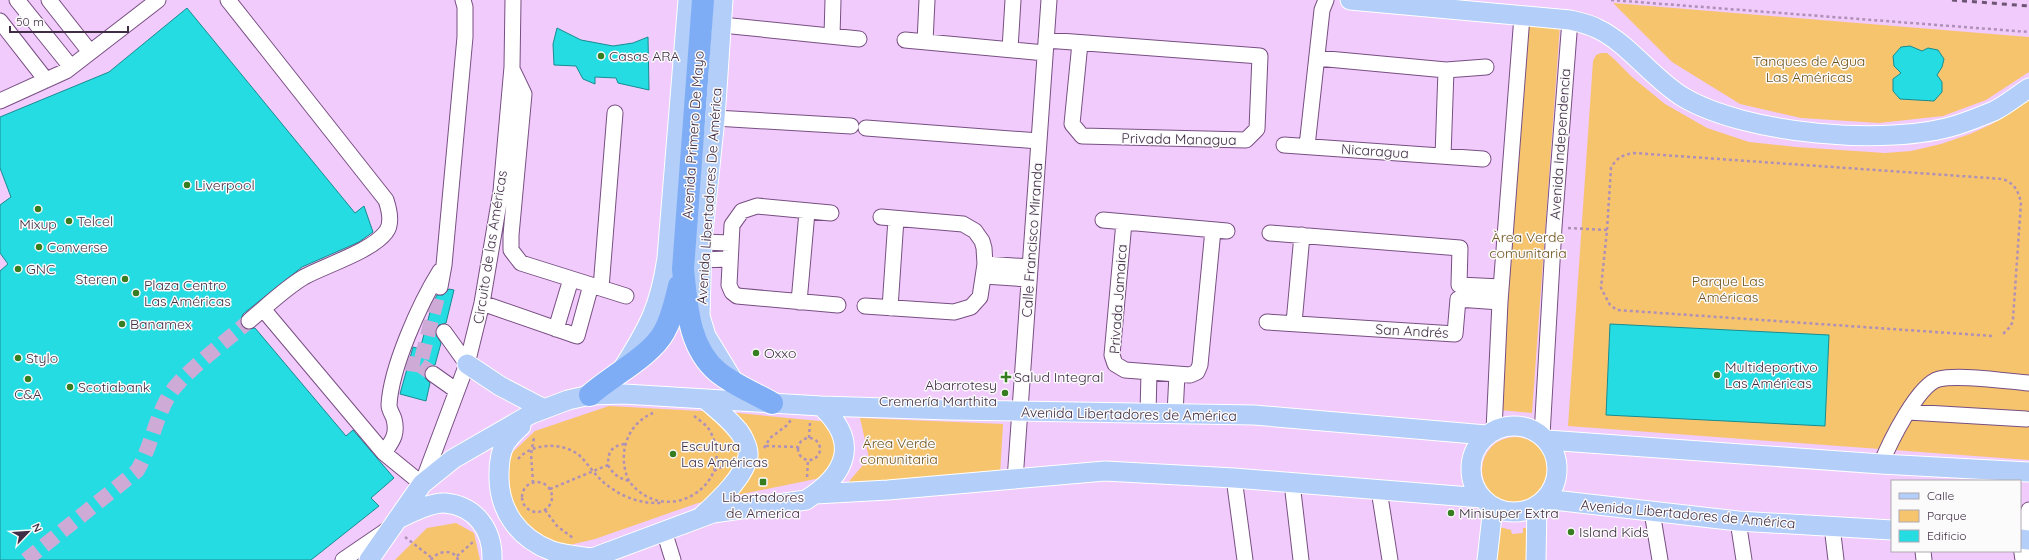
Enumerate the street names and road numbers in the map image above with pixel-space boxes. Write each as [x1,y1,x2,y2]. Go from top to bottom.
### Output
street label: Avenida Primero De Mayo [678,50,708,220]
street label: Avenida Independencia [1546,68,1574,220]
street label: Avenida Libertadores De América [692,87,726,305]
street label: Privada Managua [1121,129,1237,149]
street label: Nicaragua [1341,140,1409,162]
street label: Calle Francisco Miranda [1018,162,1046,318]
street label: Circuito de las Américas [469,169,511,325]
street label: Privada Jamaica [1105,244,1131,354]
street label: San Andrés [1375,320,1449,342]
street label: Avenida Libertadores de América [1021,403,1237,425]
street label: Avenida Libertadores de América [1580,496,1796,532]

